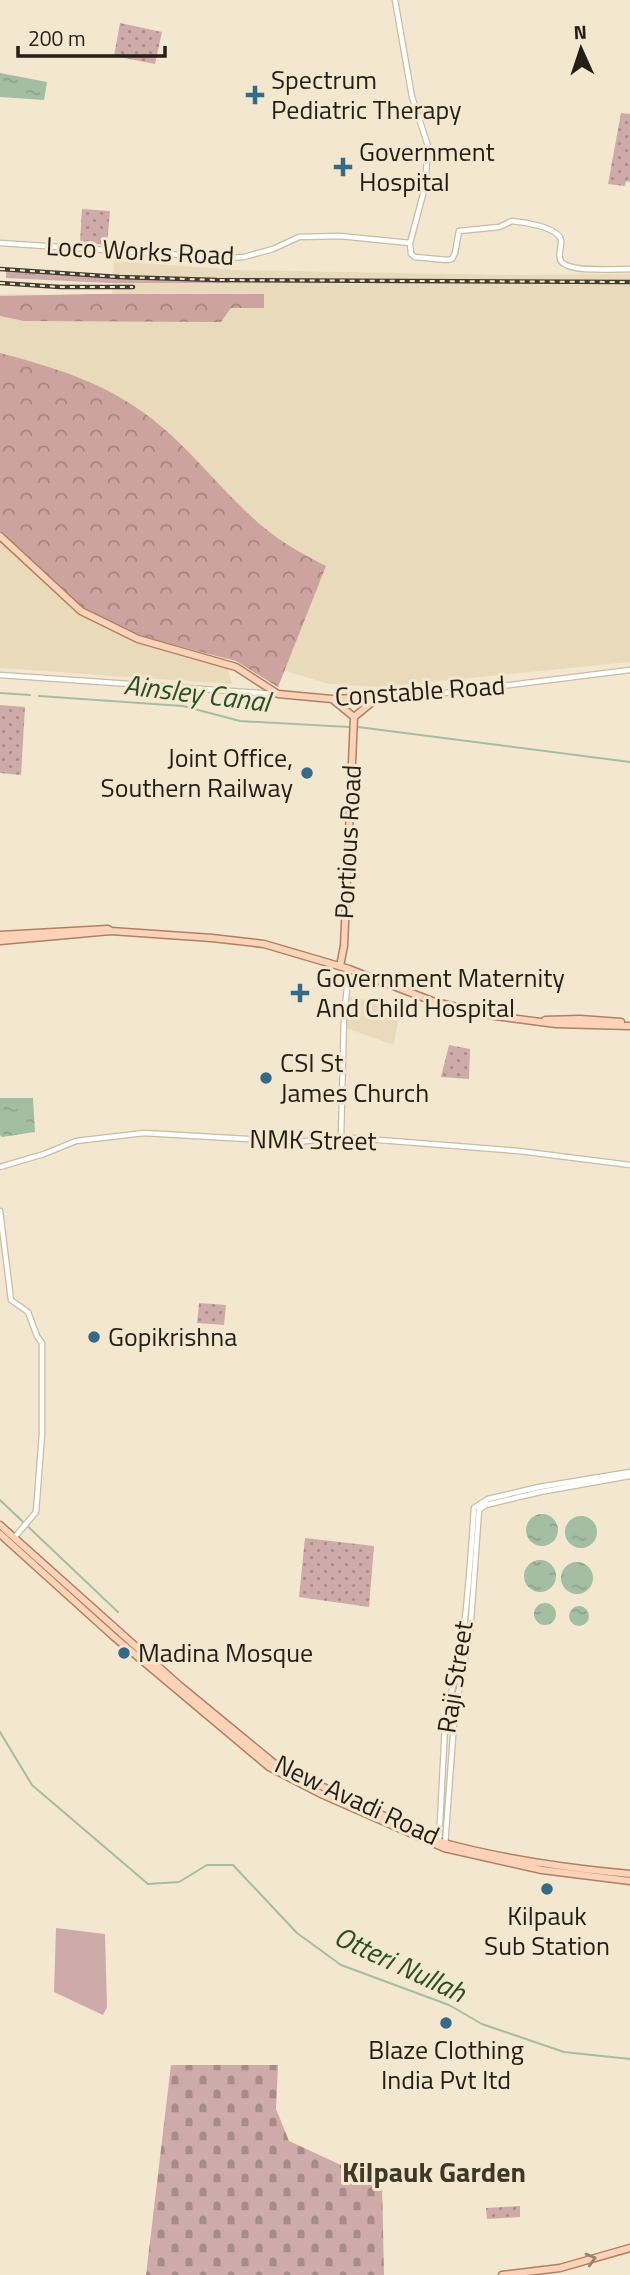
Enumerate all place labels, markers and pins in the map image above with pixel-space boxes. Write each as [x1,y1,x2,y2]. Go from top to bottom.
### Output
place label: Spectrum Pediatric Therapy [271,60,462,129]
marker: Spectrum Pediatric Therapy [245,85,265,105]
place label: Government Hospital [359,132,495,201]
marker: Government Hospital [333,157,353,177]
place label: Joint Office, Southern Railway [101,738,293,807]
marker: Joint Office, Southern Railway [299,765,315,781]
place label: Government Maternity And Child Hospital [316,958,565,1027]
marker: Government Maternity And Child Hospital [290,983,310,1003]
place label: CSI St James Church [280,1043,429,1112]
marker: CSI St James Church [258,1070,274,1086]
place label: Gopikrishna [108,1317,237,1356]
marker: Gopikrishna [86,1329,102,1345]
place label: Madina Mosque [138,1633,313,1672]
marker: Madina Mosque [116,1645,132,1661]
marker: Kilpauk Sub Station [539,1881,555,1897]
place label: Kilpauk Sub Station [484,1896,610,1965]
marker: Blaze Clothing India Pvt ltd [438,2015,454,2031]
place label: Blaze Clothing India Pvt ltd [368,2030,524,2099]

